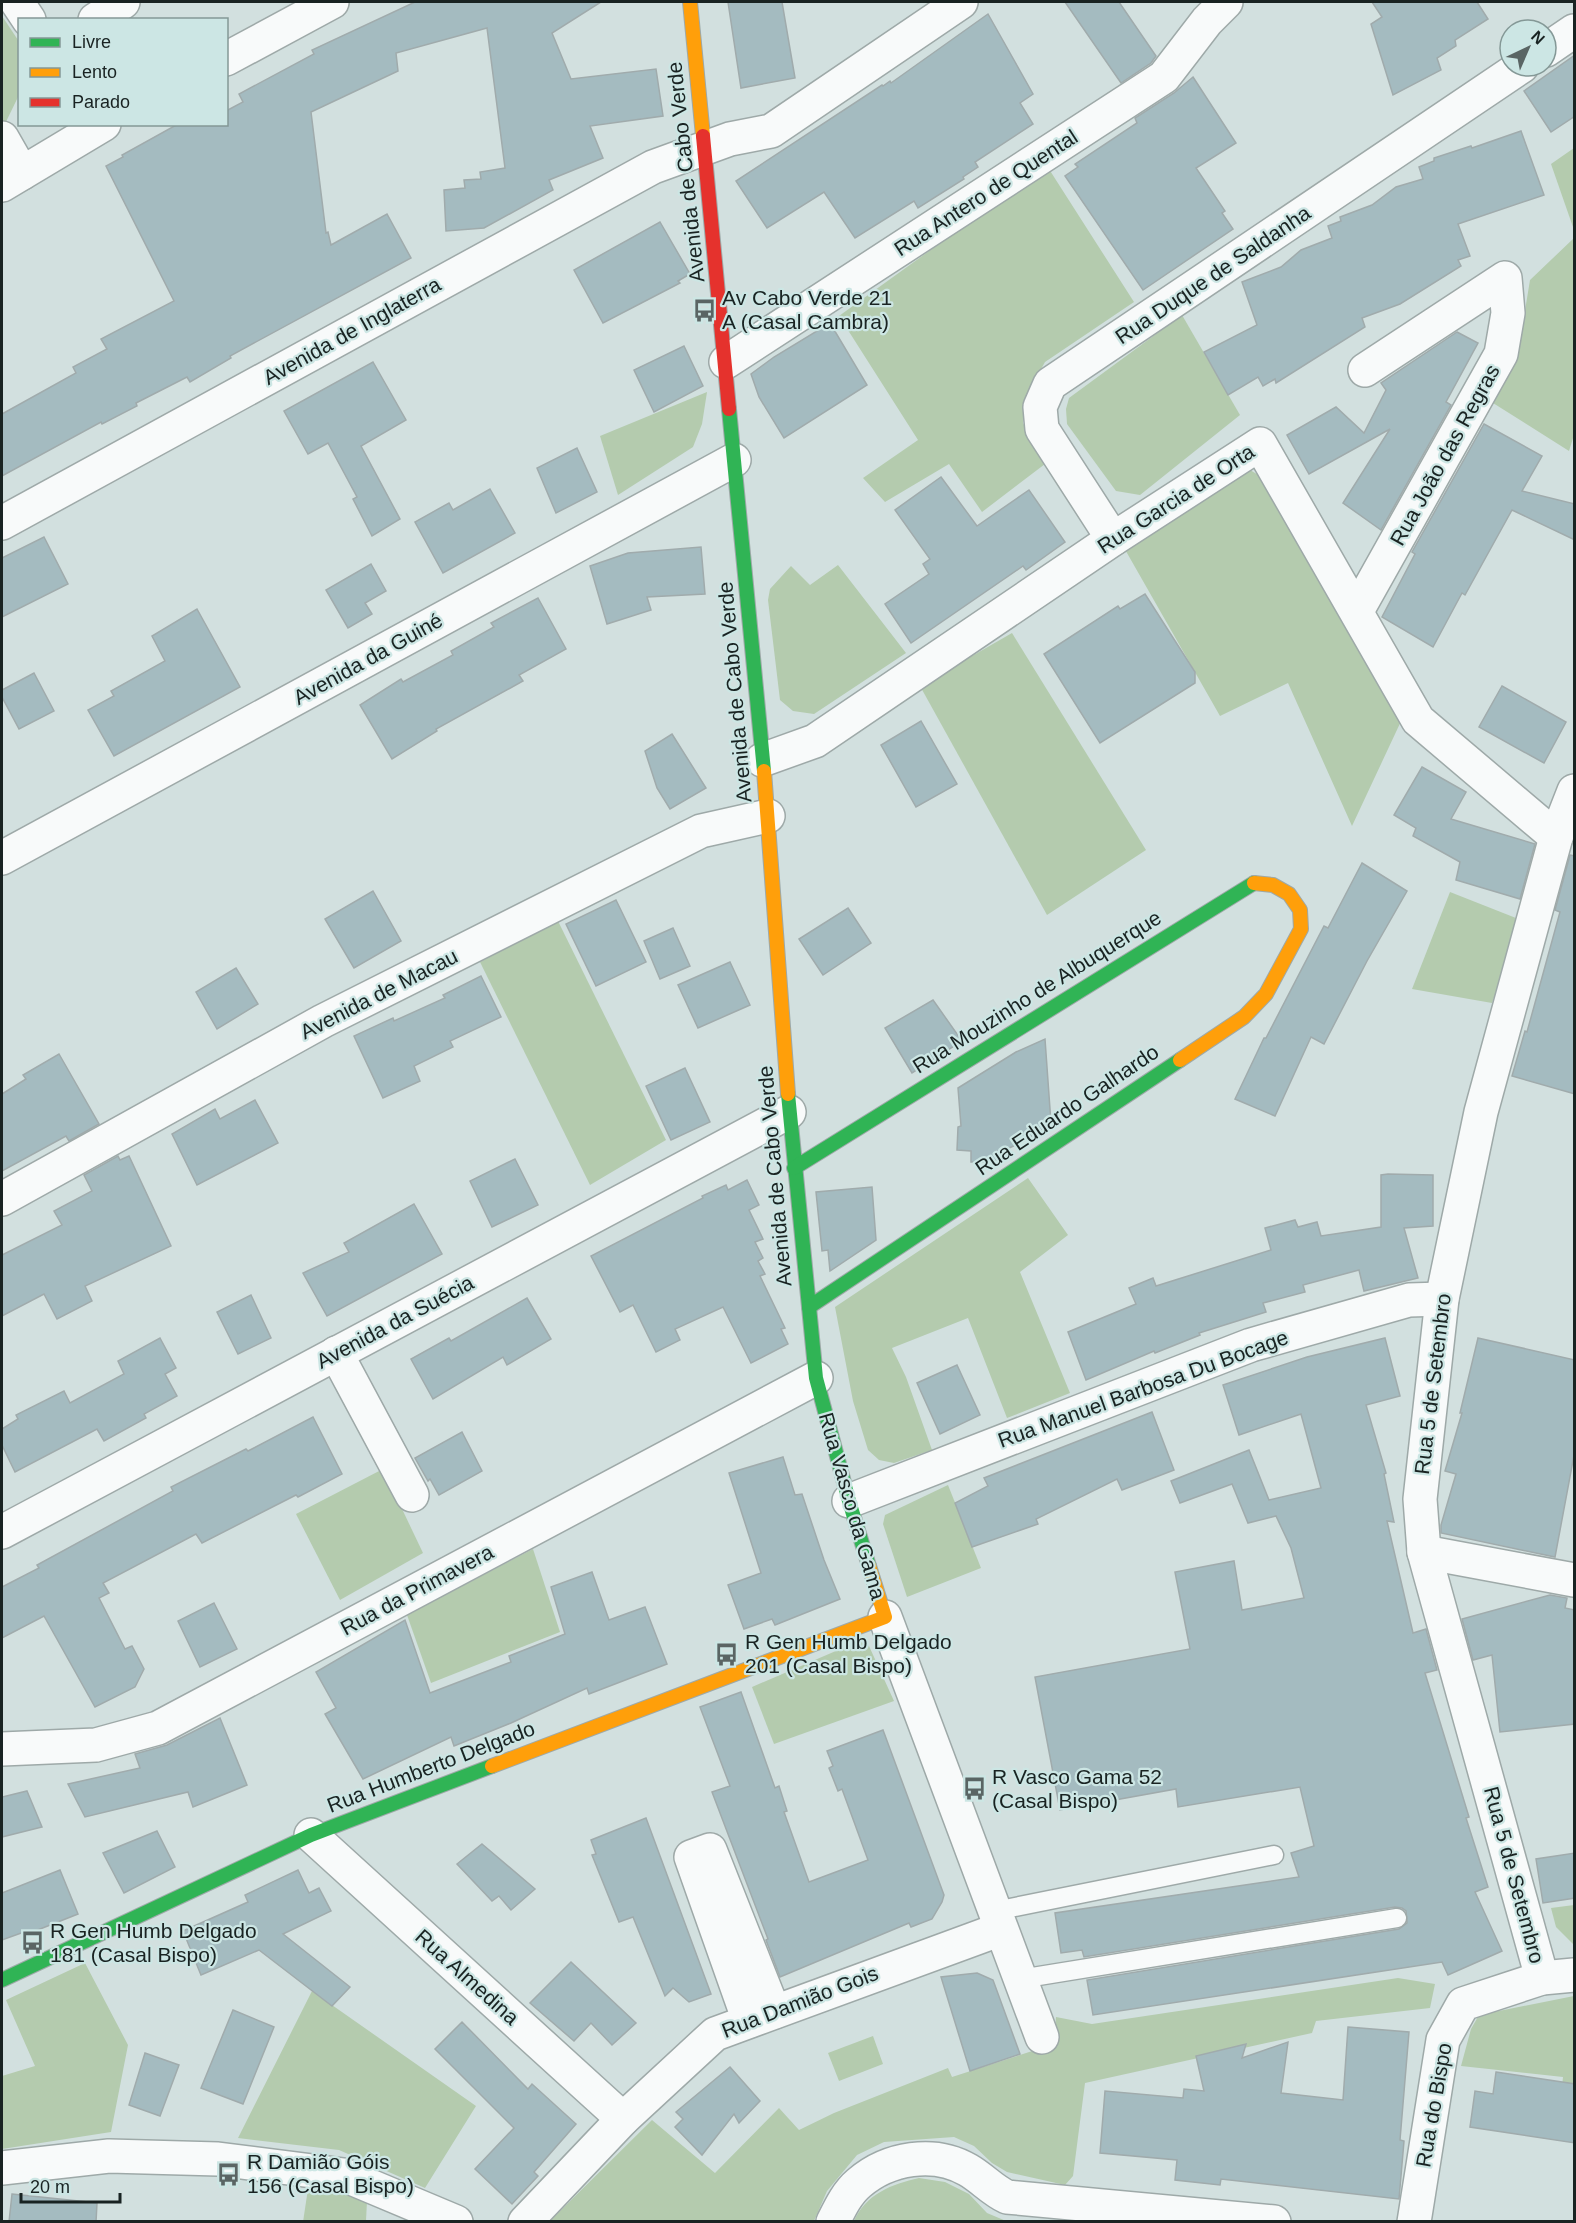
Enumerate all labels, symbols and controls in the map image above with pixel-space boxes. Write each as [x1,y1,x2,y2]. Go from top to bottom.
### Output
legend [18,18,228,126]
north arrow [1498,18,1558,78]
text: N [1528,27,1548,48]
text: Livre [72,32,111,52]
street label: Avenida de Cabo Verde [662,61,709,283]
text: Lento [72,62,117,82]
text: Parado [72,92,130,112]
street label: Rua Antero de Quental [890,125,1082,260]
street label: Rua Duque de Saldanha [1111,201,1315,348]
street label: Avenida de Inglaterra [259,272,445,389]
place label: Av Cabo Verde 21 A (Casal Cambra) [722,286,892,333]
bus stop icon: Av Cabo Verde 21 A (Casal Cambra) [691,297,717,323]
street label: Rua João das Regras [1385,360,1504,549]
street label: Rua Garcia de Orta [1093,439,1259,558]
street label: Avenida de Cabo Verde [713,581,756,803]
street label: Avenida da Guiné [289,608,446,709]
street label: Rua Mouzinho de Albuquerque [908,905,1165,1078]
street label: Avenida de Macau [296,944,461,1043]
street label: Rua Eduardo Galhardo [971,1040,1163,1180]
street label: Avenida de Cabo Verde [753,1065,796,1287]
street label: Avenida da Suécia [312,1270,478,1373]
street label: Rua 5 de Setembro [1410,1292,1455,1476]
street label: Rua Manuel Barbosa Du Bocage [995,1325,1291,1452]
street label: Rua Vasco da Gama [815,1410,890,1602]
street label: Rua da Primavera [337,1540,497,1639]
place label: R Gen Humb Delgado 201 (Casal Bispo) [745,1630,952,1677]
bus stop icon: R Gen Humb Delgado 201 (Casal Bispo) [714,1641,740,1667]
street label: Rua Humberto Delgado [324,1716,538,1817]
place label: R Vasco Gama 52 (Casal Bispo) [992,1765,1162,1812]
bus stop icon: R Vasco Gama 52 (Casal Bispo) [961,1776,987,1802]
street label: Rua 5 de Setembro [1480,1784,1549,1966]
place label: R Gen Humb Delgado 181 (Casal Bispo) [50,1919,257,1966]
street label: Rua Almedina [411,1924,524,2029]
bus stop icon: R Gen Humb Delgado 181 (Casal Bispo) [19,1930,45,1956]
street label: Rua Damião Gois [718,1961,881,2042]
street label: Rua do Bispo [1411,2041,1456,2169]
place label: R Damião Góis 156 (Casal Bispo) [247,2150,414,2197]
bus stop icon: R Damião Góis 156 (Casal Bispo) [216,2161,242,2187]
scale bar [21,2166,120,2204]
text: 20 m [30,2177,70,2197]

